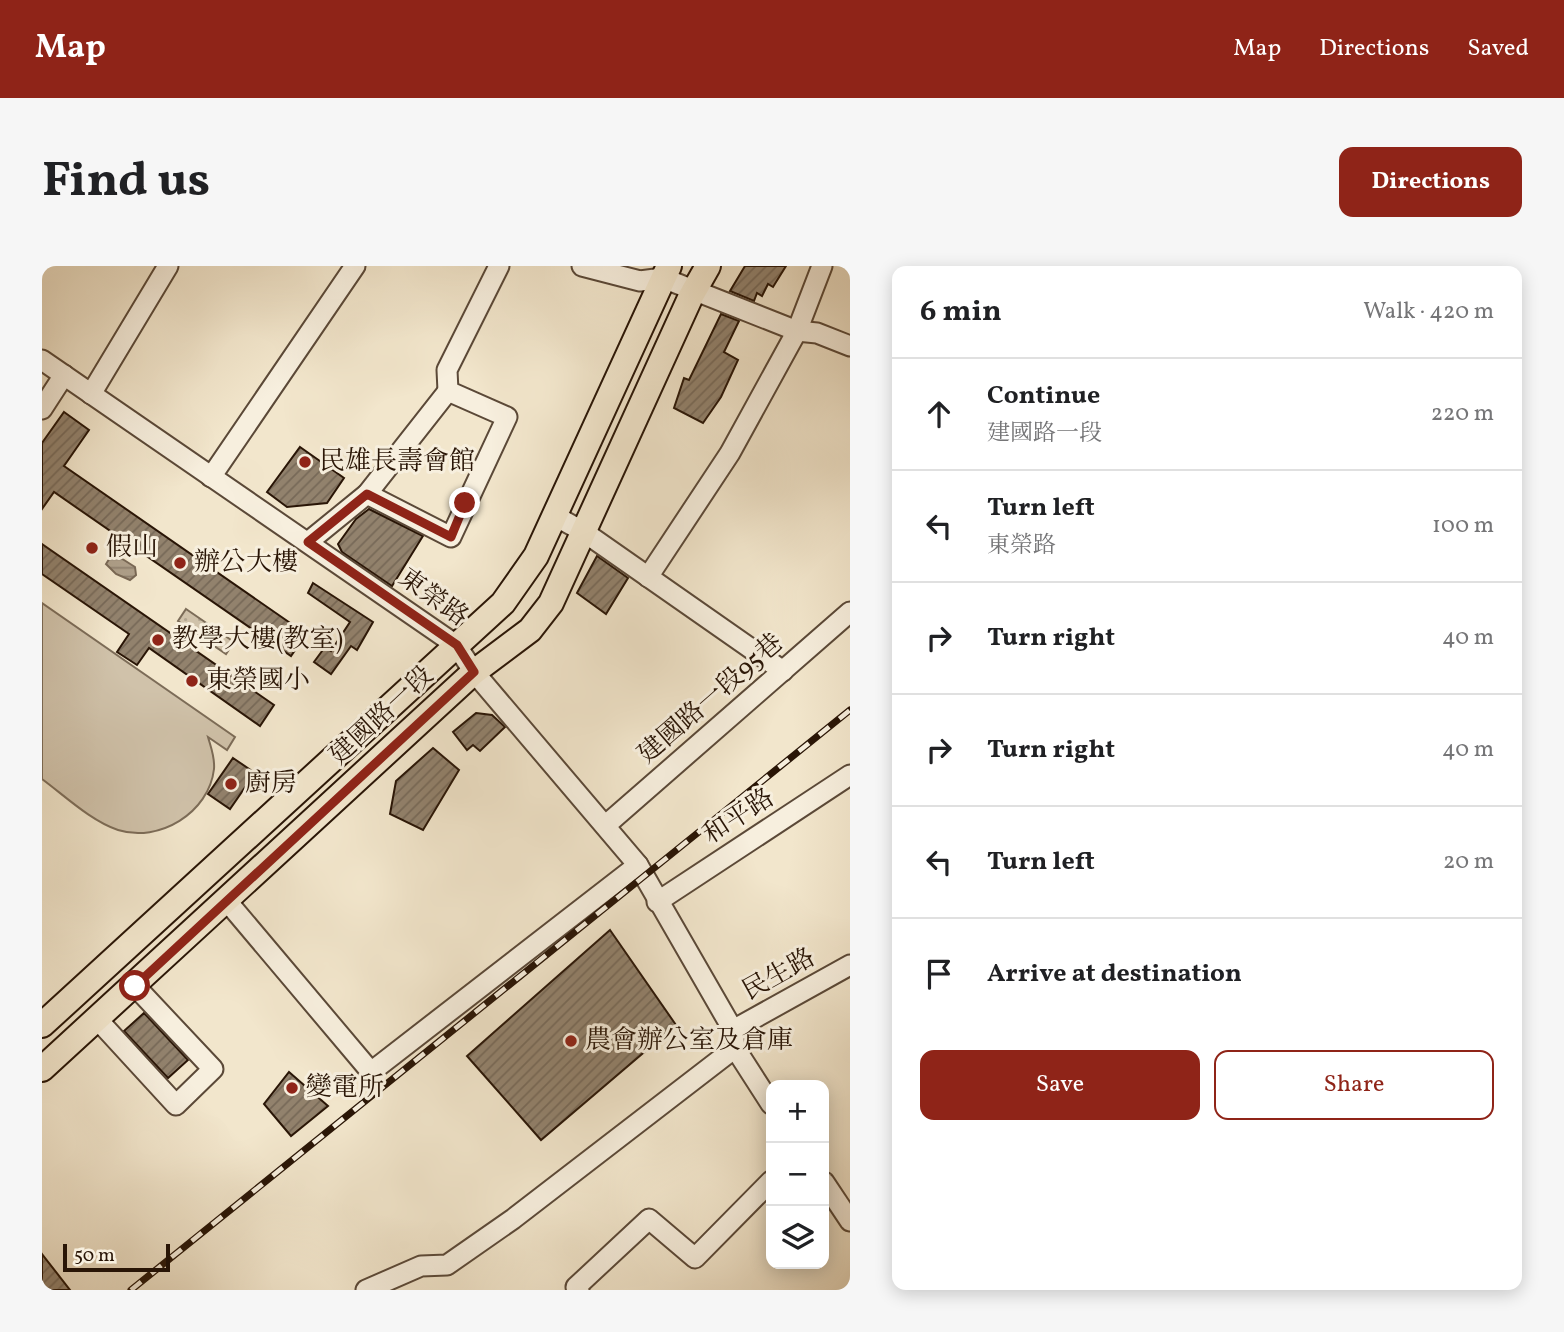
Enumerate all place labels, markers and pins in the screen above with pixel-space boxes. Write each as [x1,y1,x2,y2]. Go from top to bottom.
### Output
place label: 民雄長壽會館 [319,444,475,480]
marker: 民雄長壽會館 [297,454,313,470]
place label: 假山 [106,530,158,566]
marker: 假山 [84,540,100,556]
place label: 辦公大樓 [194,545,298,581]
marker: 辦公大樓 [172,555,188,571]
place label: 教學大樓(教室) [172,622,343,658]
marker: 教學大樓(教室) [150,632,166,648]
place label: 東榮國小 [206,663,310,699]
marker: 東榮國小 [184,673,200,689]
place label: 廚房 [245,766,297,802]
marker: 廚房 [223,776,239,792]
place label: 農會辦公室及倉庫 [585,1023,793,1059]
marker: 農會辦公室及倉庫 [563,1033,579,1049]
place label: 變電所 [306,1070,384,1106]
marker: 變電所 [284,1080,300,1096]

